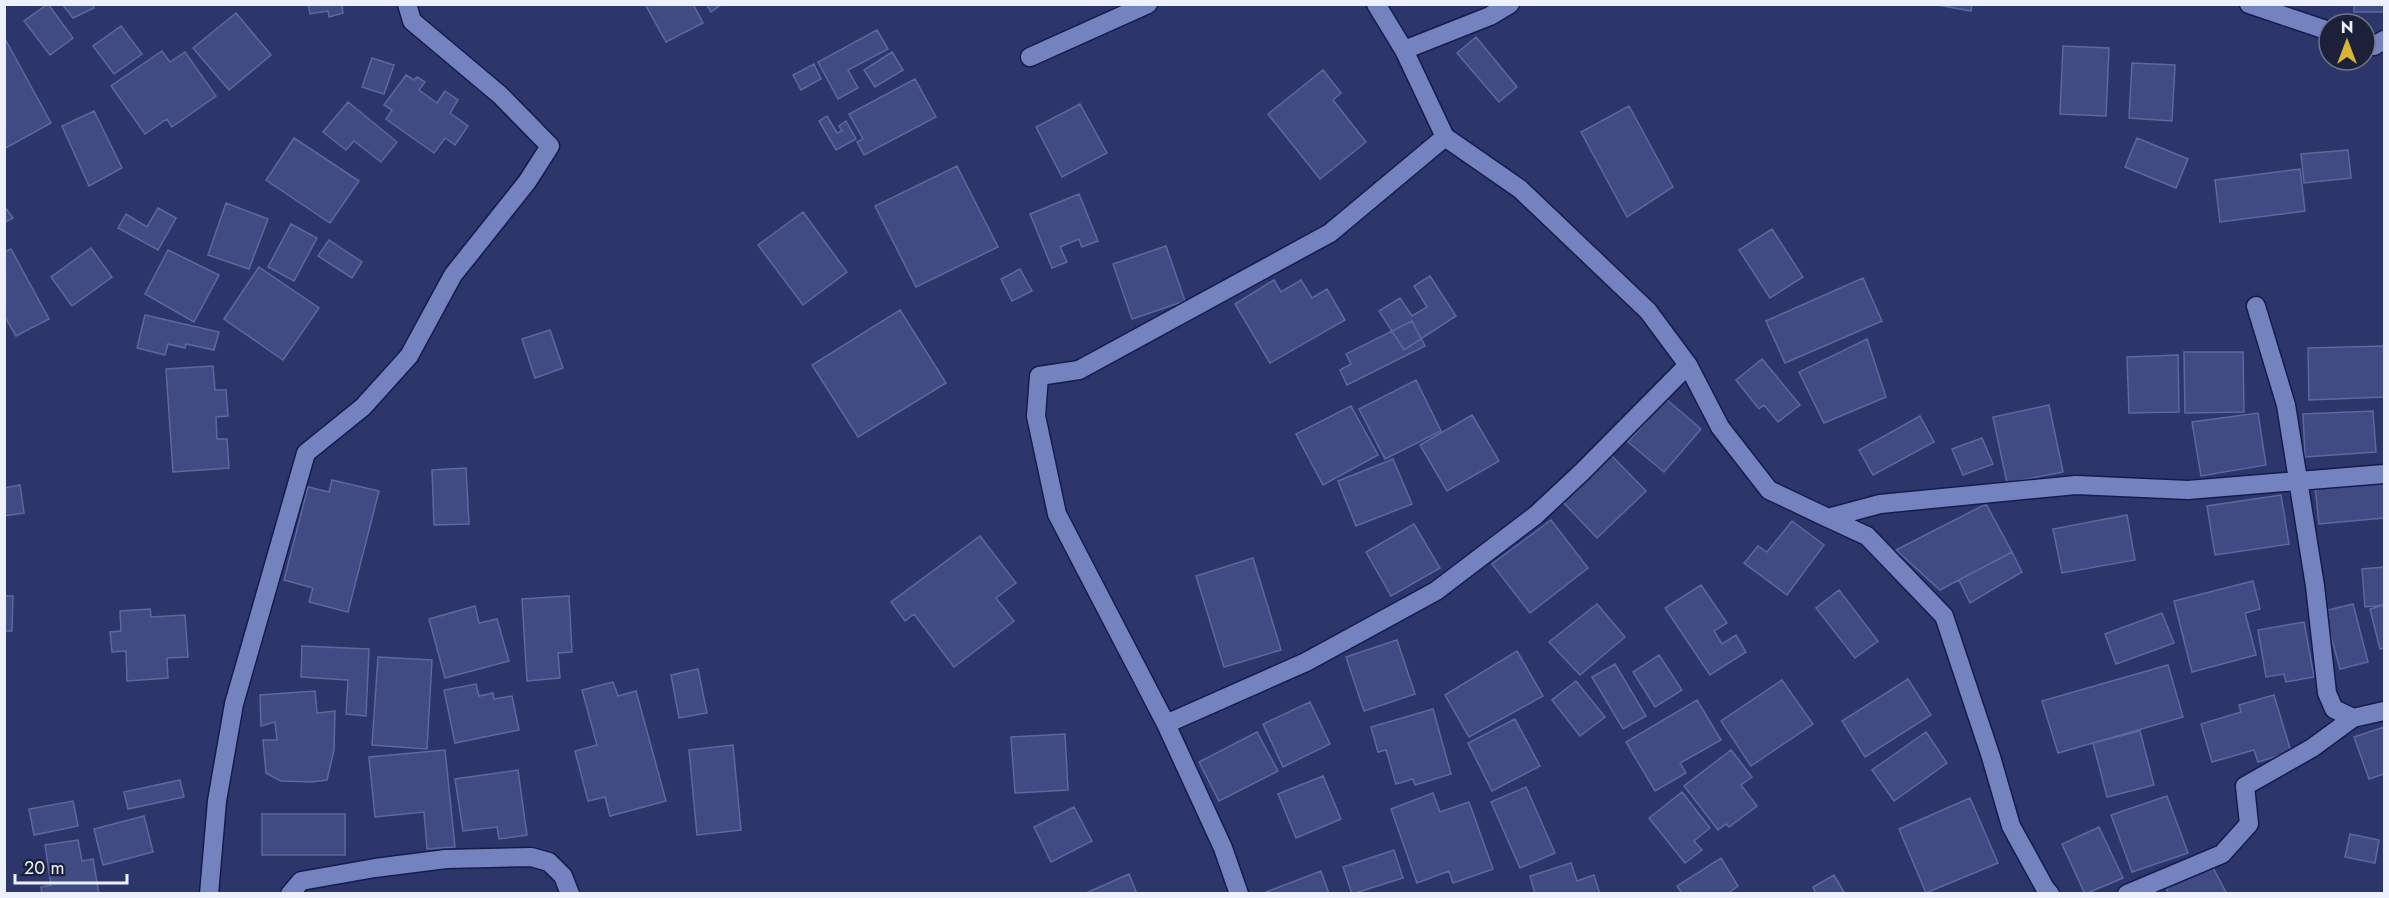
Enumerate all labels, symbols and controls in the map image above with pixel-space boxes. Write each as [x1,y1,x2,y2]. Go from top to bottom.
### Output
north arrow [2317,12,2377,72]
text: N [2341,16,2353,39]
scale bar [15,847,128,885]
text: 20 m [24,855,64,881]

